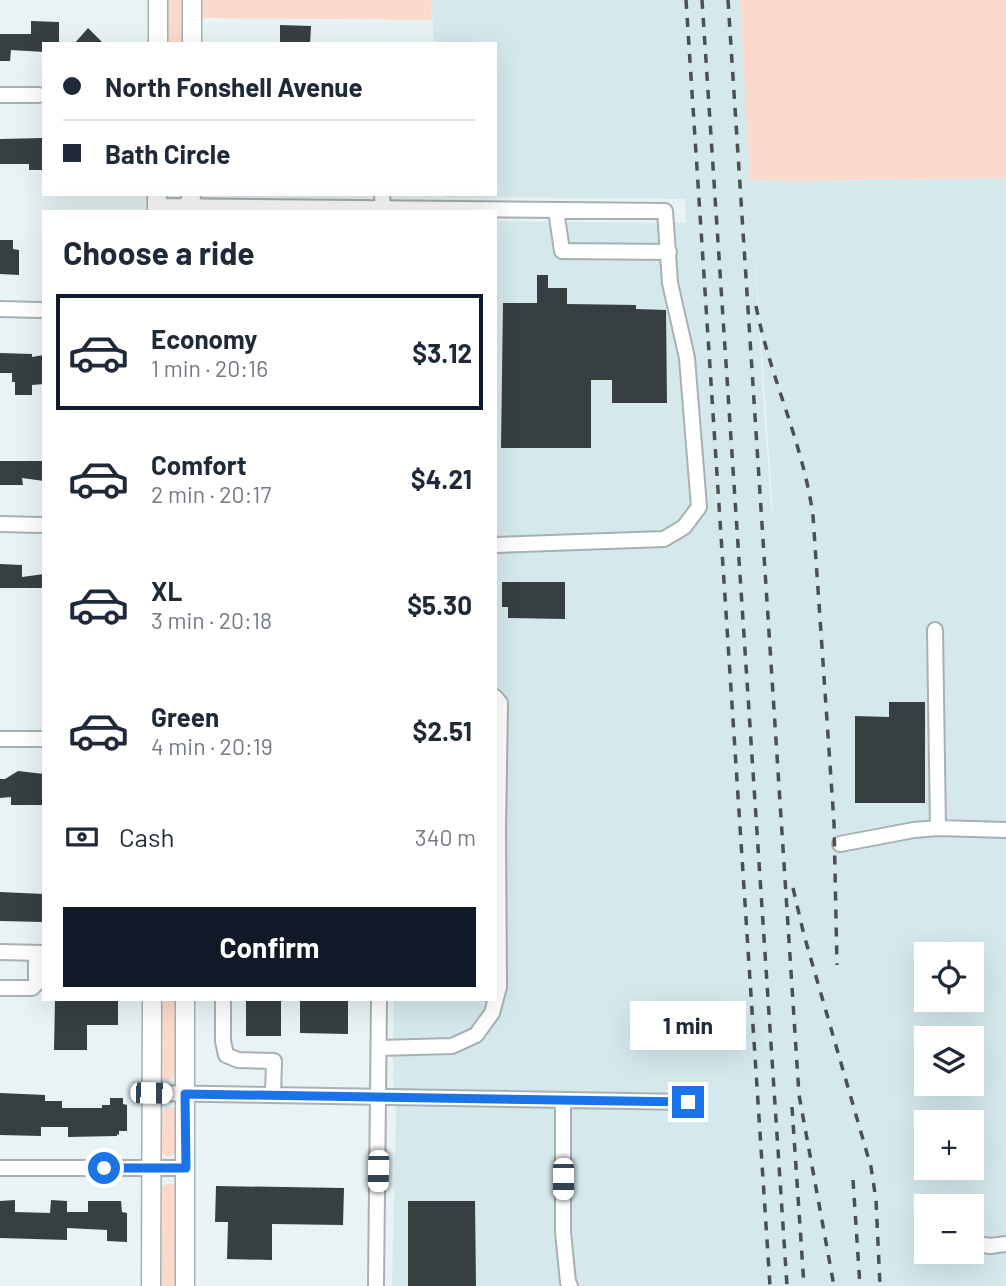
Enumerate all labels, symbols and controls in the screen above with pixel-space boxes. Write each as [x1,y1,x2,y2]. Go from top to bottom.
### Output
text: North Fonshell Avenue [105,71,363,102]
text: Bath Circle [105,138,230,169]
text: Choose a ride [63,233,255,271]
icon: car [67,321,130,384]
text: Economy [151,323,257,354]
text: $3.12 [412,337,472,368]
text: 1 min · 20:16 [151,354,268,382]
icon: car [67,447,130,510]
text: Comfort [151,449,247,480]
text: $4.21 [411,463,472,494]
text: 2 min · 20:17 [151,480,271,508]
icon: car [67,573,130,636]
text: XL [151,575,182,606]
text: $5.30 [407,589,472,620]
text: 3 min · 20:18 [151,606,272,634]
icon: car [67,699,130,762]
text: Green [151,701,219,732]
text: $2.51 [413,715,472,746]
text: 4 min · 20:19 [151,732,273,760]
icon: cash [63,818,101,856]
text: Cash [119,821,174,852]
text: 340 m [415,823,476,851]
button: Confirm [63,907,476,987]
map controls [914,942,984,1264]
button: locate [914,942,984,1012]
callout: 1 min [630,1000,746,1050]
text: 1 min [663,1011,713,1039]
button: layers [914,1026,984,1096]
car [130,1082,173,1104]
route end [672,1086,704,1118]
button: + [914,1110,984,1180]
car [368,1150,389,1192]
route start [88,1152,120,1184]
car [553,1158,574,1200]
button: − [914,1194,984,1264]

